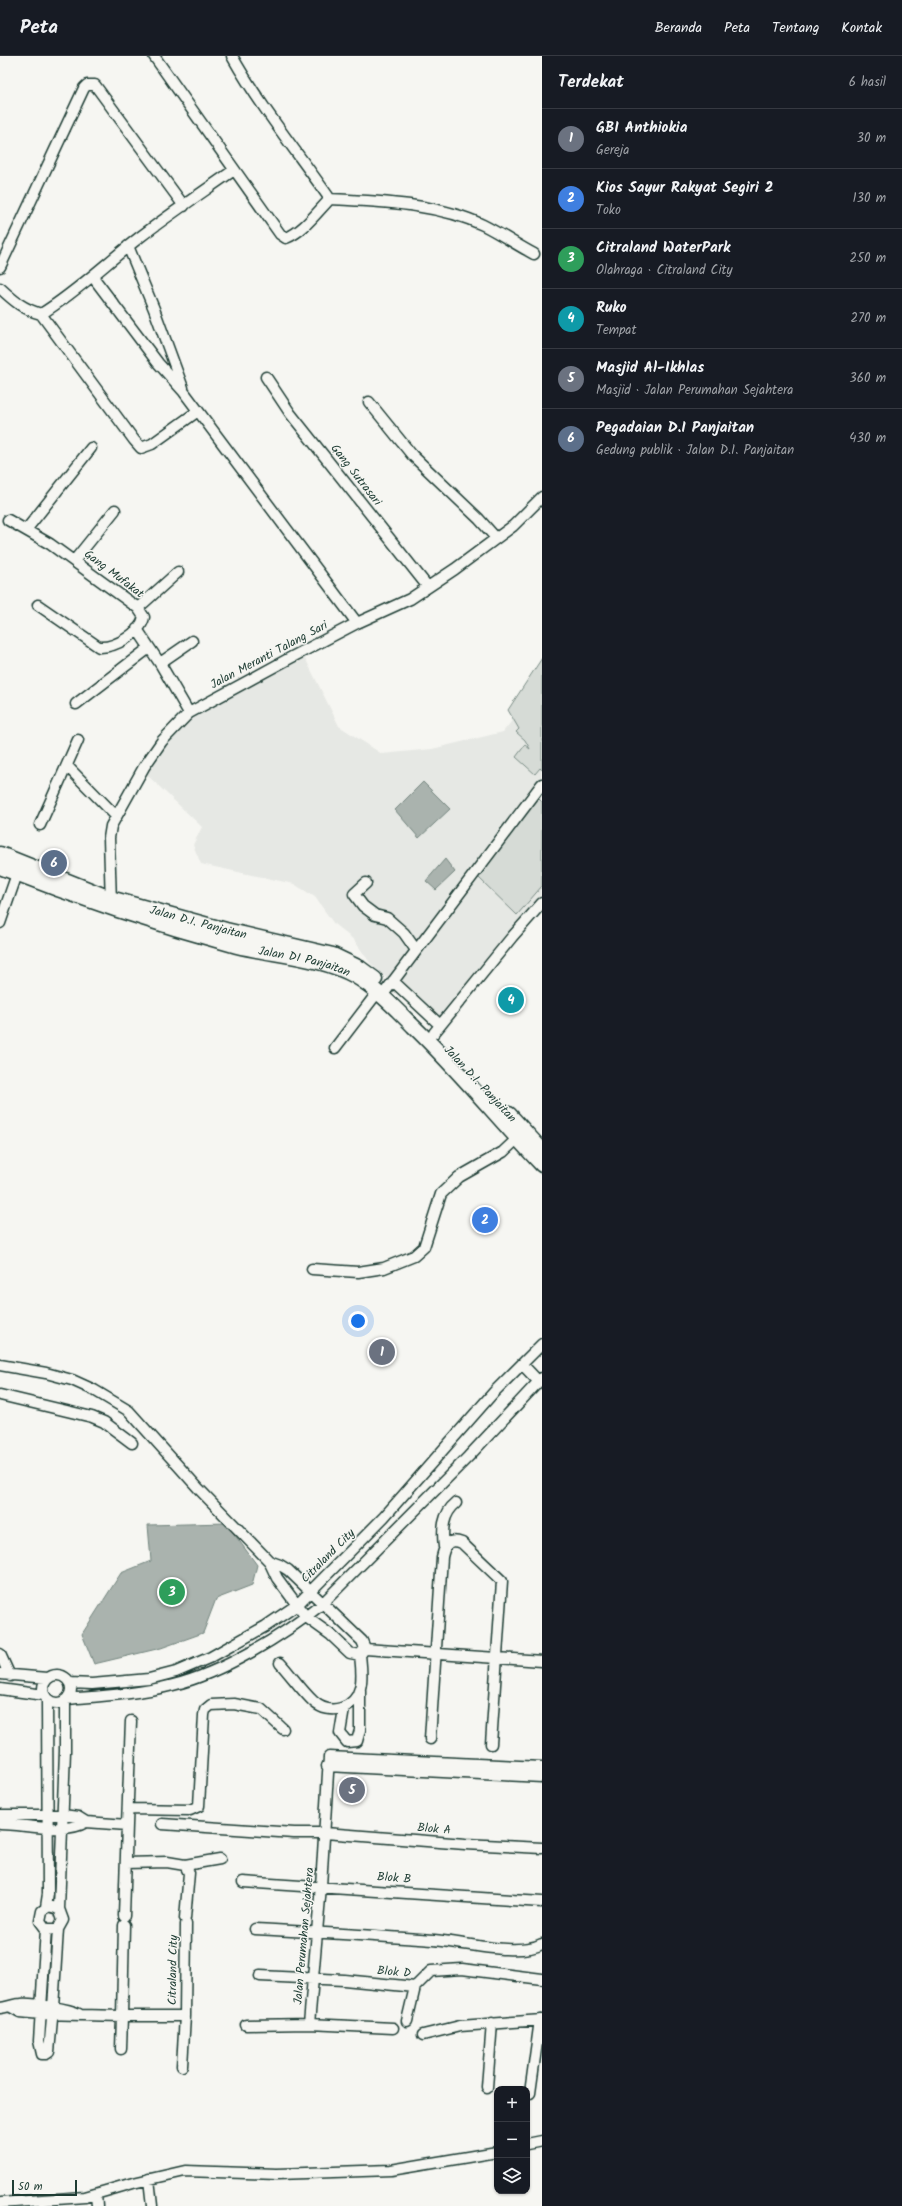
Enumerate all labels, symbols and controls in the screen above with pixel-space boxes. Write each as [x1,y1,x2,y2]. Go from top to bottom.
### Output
text: Peta [20,13,58,43]
text: Beranda [655,17,702,39]
text: Peta [724,17,750,39]
text: Tentang [772,17,819,39]
text: Kontak [841,17,882,39]
text: Terdekat [558,69,624,96]
text: 6 hasil [849,72,886,93]
text: GBI Anthiokia [596,116,687,140]
text: 1 [569,128,573,149]
text: 30 m [857,128,886,149]
text: Gereja [596,140,629,161]
text: Kios Sayur Rakyat Segiri 2 [596,176,773,200]
text: 2 [567,188,575,209]
text: 130 m [852,188,886,209]
text: Toko [596,200,621,221]
text: Citraland WaterPark [596,236,730,260]
text: 3 [567,248,575,269]
text: 250 m [849,248,886,269]
text: Olahraga · Citraland City [596,260,733,281]
text: Ruko [596,296,627,320]
text: 4 [567,308,575,329]
text: 270 m [850,308,886,329]
text: Tempat [596,320,637,341]
text: Masjid Al-Ikhlas [596,356,704,380]
text: 5 [568,368,574,389]
text: 360 m [849,368,886,389]
text: Masjid · Jalan Perumahan Sejahtera [596,380,793,401]
text: Pegadaian D.I Panjaitan [596,416,754,440]
text: 6 [567,428,575,449]
text: 430 m [849,428,886,449]
street label: Gang Sutrasari [326,440,387,511]
text: Gedung publik · Jalan D.I. Panjaitan [596,440,794,461]
street label: Gang Mufakat [80,545,148,603]
street label: Jalan Meranti Talang Sari [207,615,332,694]
pin: 6 [41,848,67,878]
street label: Jalan D.I. Panjaitan [148,900,249,944]
street label: Jalan DI Panjaitan [257,941,354,982]
pin: 4 [498,985,524,1015]
street label: Jalan D.I. Panjaitan [439,1041,521,1127]
pin: 2 [472,1205,498,1235]
your location [348,1311,368,1331]
pin: 1 [369,1337,395,1367]
street label: Citraland City [296,1524,360,1588]
pin: 3 [159,1577,185,1607]
pin: 5 [339,1775,365,1805]
street label: Blok A [416,1818,452,1840]
street label: Jalan Perumahan Sejahtera [289,1866,319,2005]
street label: Blok B [376,1867,412,1889]
street label: Citraland City [163,1934,183,2005]
street label: Blok D [376,1961,412,1983]
map controls [494,2086,530,2194]
button: + [494,2086,530,2122]
button: − [494,2122,530,2158]
button: layers [494,2158,530,2194]
scale bar [12,2178,77,2197]
text: 50 m [18,2178,43,2196]

